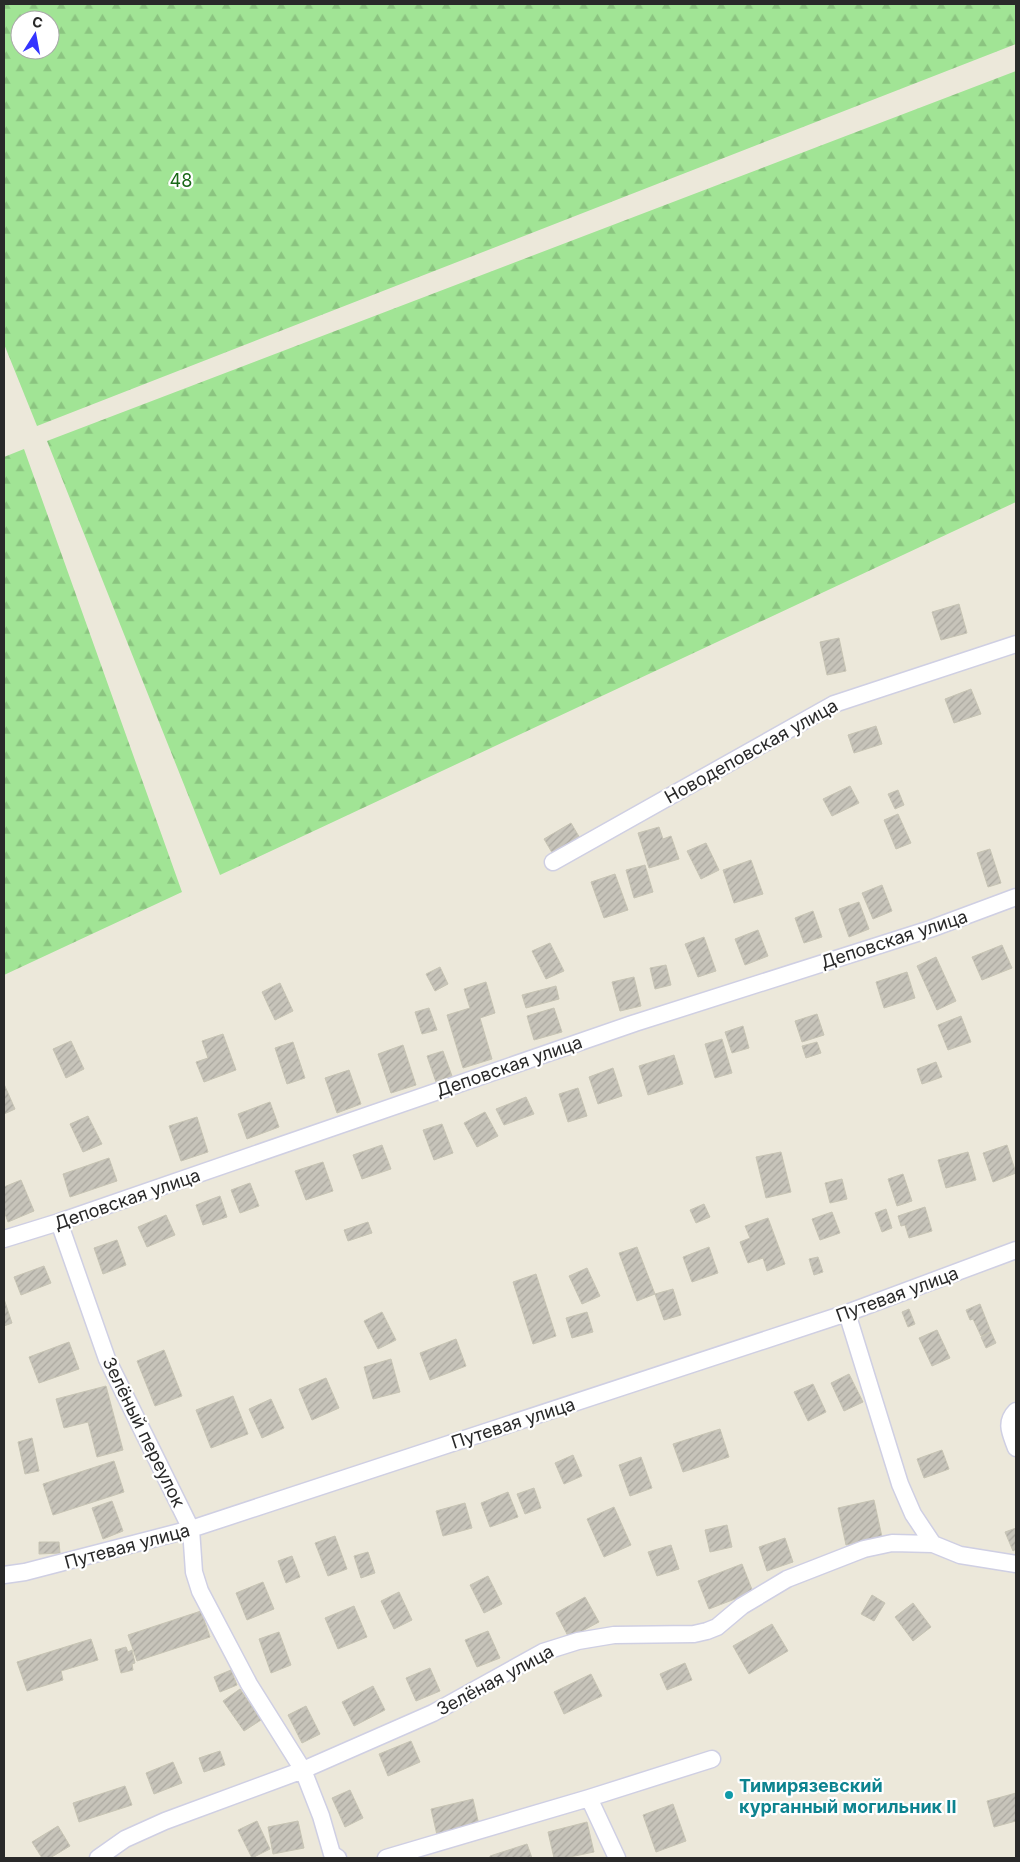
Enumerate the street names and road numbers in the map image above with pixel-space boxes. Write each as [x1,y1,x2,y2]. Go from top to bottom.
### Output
street label: Новодеповская улица [661,695,841,807]
street label: Деповская улица [818,905,970,973]
street label: Деповская улица [433,1031,585,1101]
street label: Деповская улица [51,1164,203,1234]
street label: Путевая улица [833,1262,961,1326]
street label: Зелёный переулок [99,1353,190,1511]
street label: Путевая улица [448,1393,578,1453]
street label: Путевая улица [62,1519,192,1573]
street label: Зелёная улица [433,1640,557,1720]

